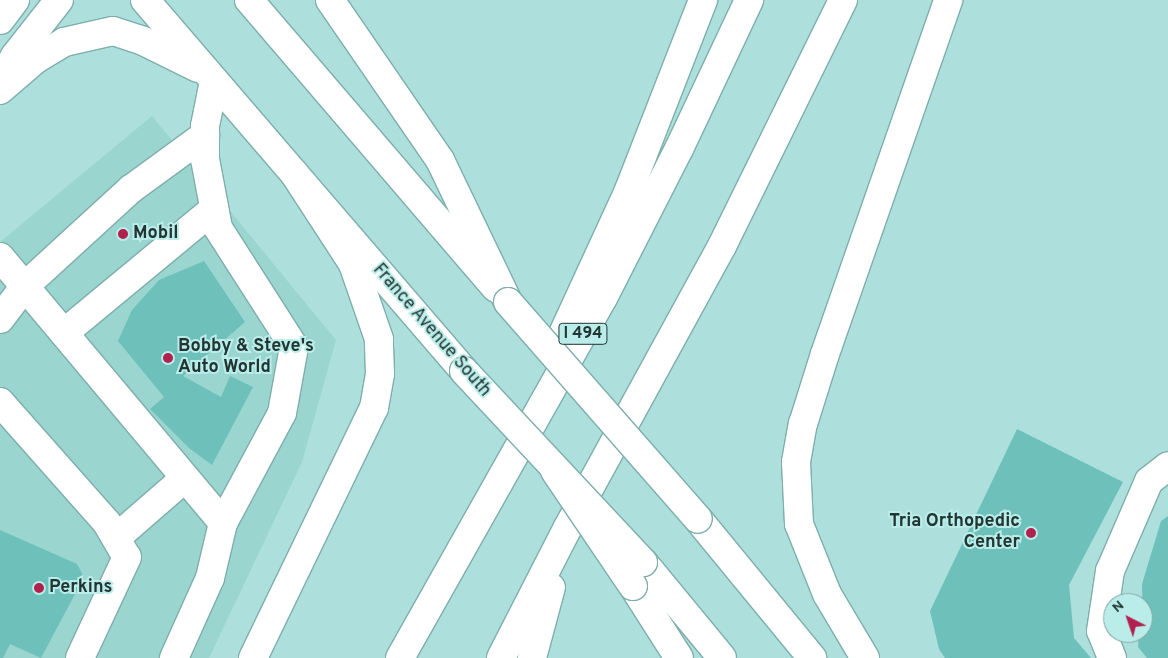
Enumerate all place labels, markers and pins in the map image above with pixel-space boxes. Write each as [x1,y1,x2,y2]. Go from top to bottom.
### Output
place label: Mobil [133,223,178,245]
marker: Mobil [117,228,129,240]
place label: Bobby & Steve's Auto World [178,337,314,379]
marker: Bobby & Steve's Auto World [162,352,174,364]
place label: Tria Orthopedic Center [889,512,1020,554]
marker: Tria Orthopedic Center [1024,526,1038,540]
place label: Perkins [49,577,112,599]
marker: Perkins [33,582,45,594]

